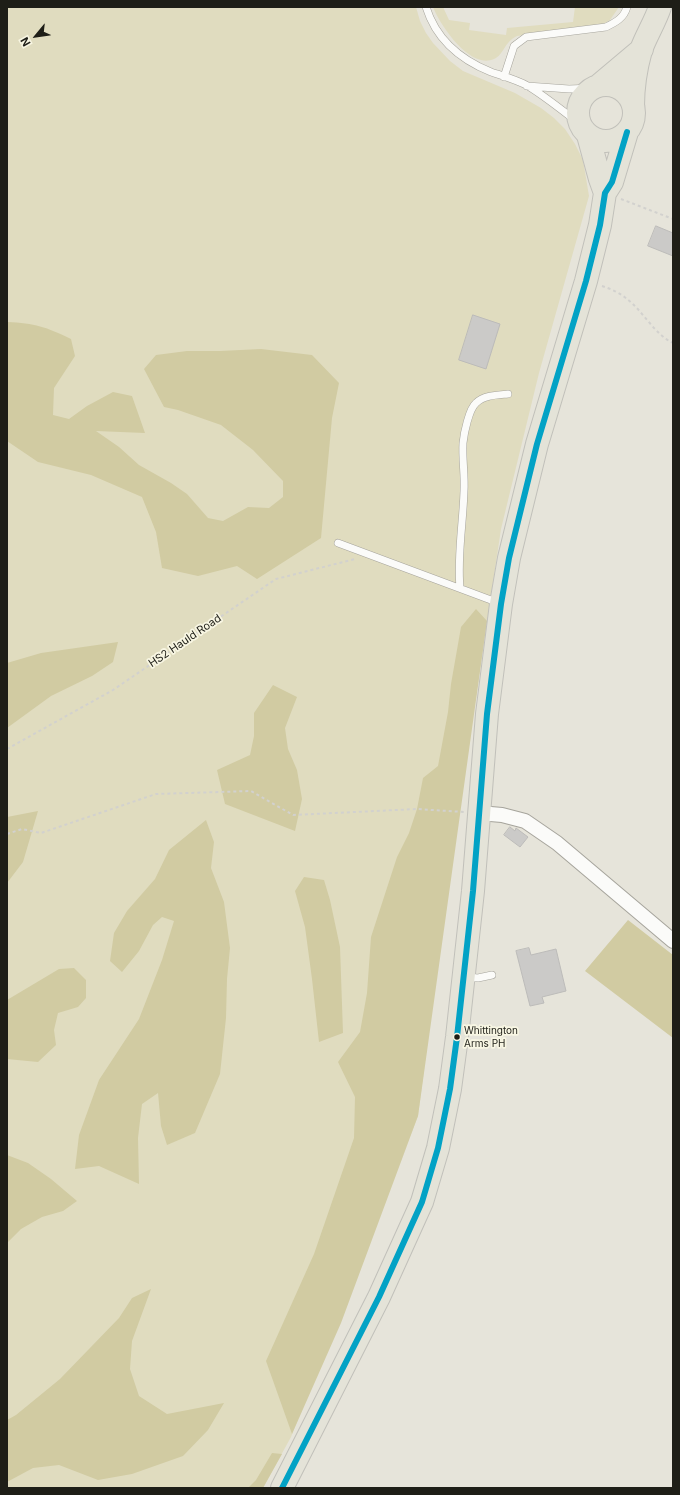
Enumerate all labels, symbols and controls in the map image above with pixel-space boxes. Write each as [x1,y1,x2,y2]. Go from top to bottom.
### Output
north arrow [16,16,56,56]
text: N [17,35,34,49]
street label: HS2 Hauld Road [146,612,224,670]
place label: Whittington Arms PH [464,1025,518,1048]
marker: Whittington Arms PH [452,1032,462,1042]

